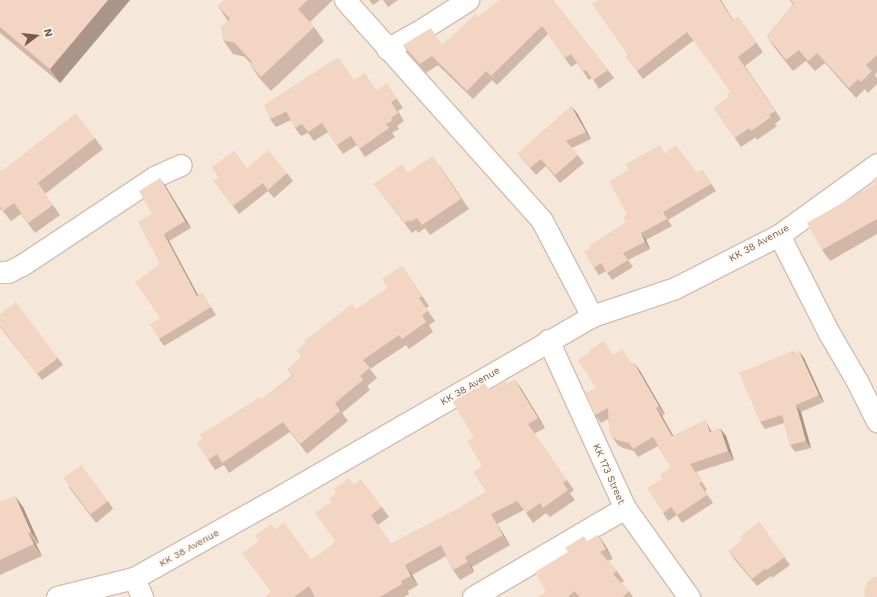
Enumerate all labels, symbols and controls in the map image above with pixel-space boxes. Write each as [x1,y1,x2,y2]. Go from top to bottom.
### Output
north arrow [16,16,56,56]
text: N [41,27,55,38]
street label: KK 38 Avenue [727,221,791,265]
street label: KK 38 Avenue [438,364,502,408]
street label: KK 173 Street [590,442,628,506]
street label: KK 38 Avenue [157,526,221,570]

